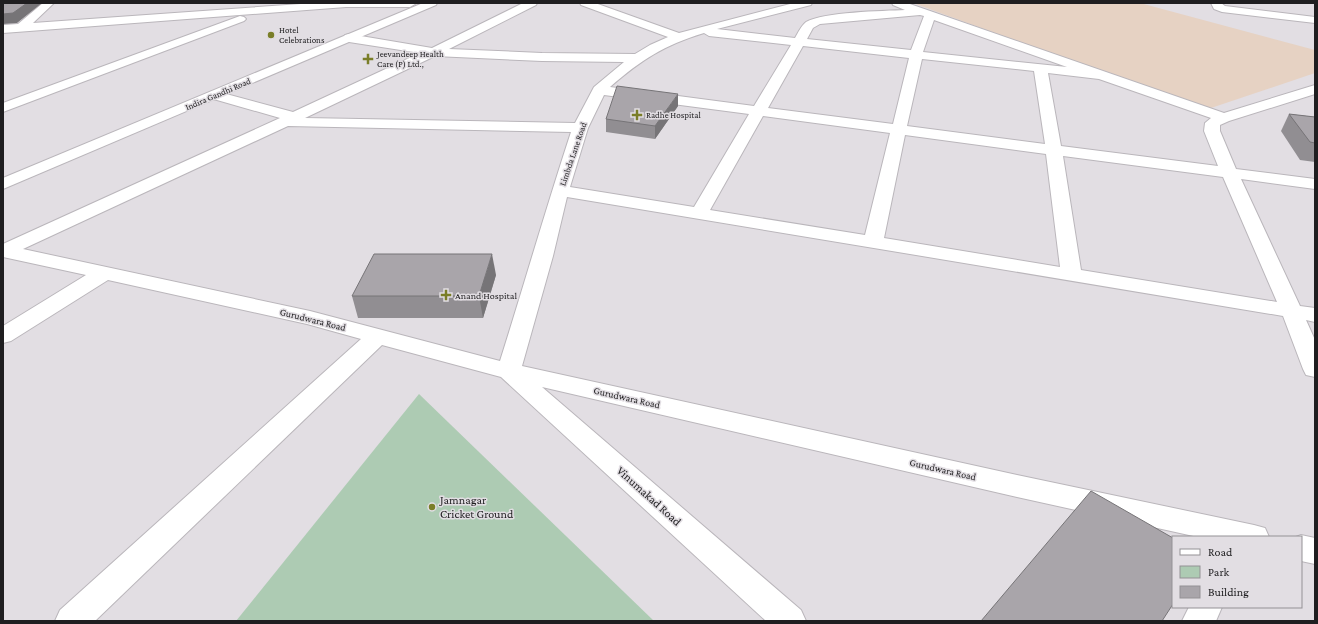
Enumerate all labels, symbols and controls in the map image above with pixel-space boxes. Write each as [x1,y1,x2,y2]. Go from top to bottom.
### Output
place label: Hotel Celebrations [279,25,325,45]
marker: Hotel Celebrations [266,30,276,40]
place label: Jeevandeep Health Care (P) Ltd., [376,49,444,70]
marker: Jeevandeep Health Care (P) Ltd., [362,53,374,65]
street label: Indira Gandhi Road [184,76,252,112]
marker: Radhe Hospital [631,109,643,121]
place label: Radhe Hospital [646,110,701,120]
street label: Limbda Lane Road [557,121,589,187]
marker: Anand Hospital [440,289,452,301]
place label: Anand Hospital [455,290,517,301]
street label: Gurudwara Road [279,306,348,333]
street label: Gurudwara Road [593,385,662,411]
street label: Gurudwara Road [909,457,978,483]
street label: Vinumakad Road [614,463,685,529]
place label: Jamnagar Cricket Ground [439,493,514,521]
marker: Jamnagar Cricket Ground [427,502,437,512]
legend [1172,536,1302,608]
text: Road [1208,545,1233,559]
text: Park [1208,565,1230,579]
text: Building [1208,585,1249,599]

